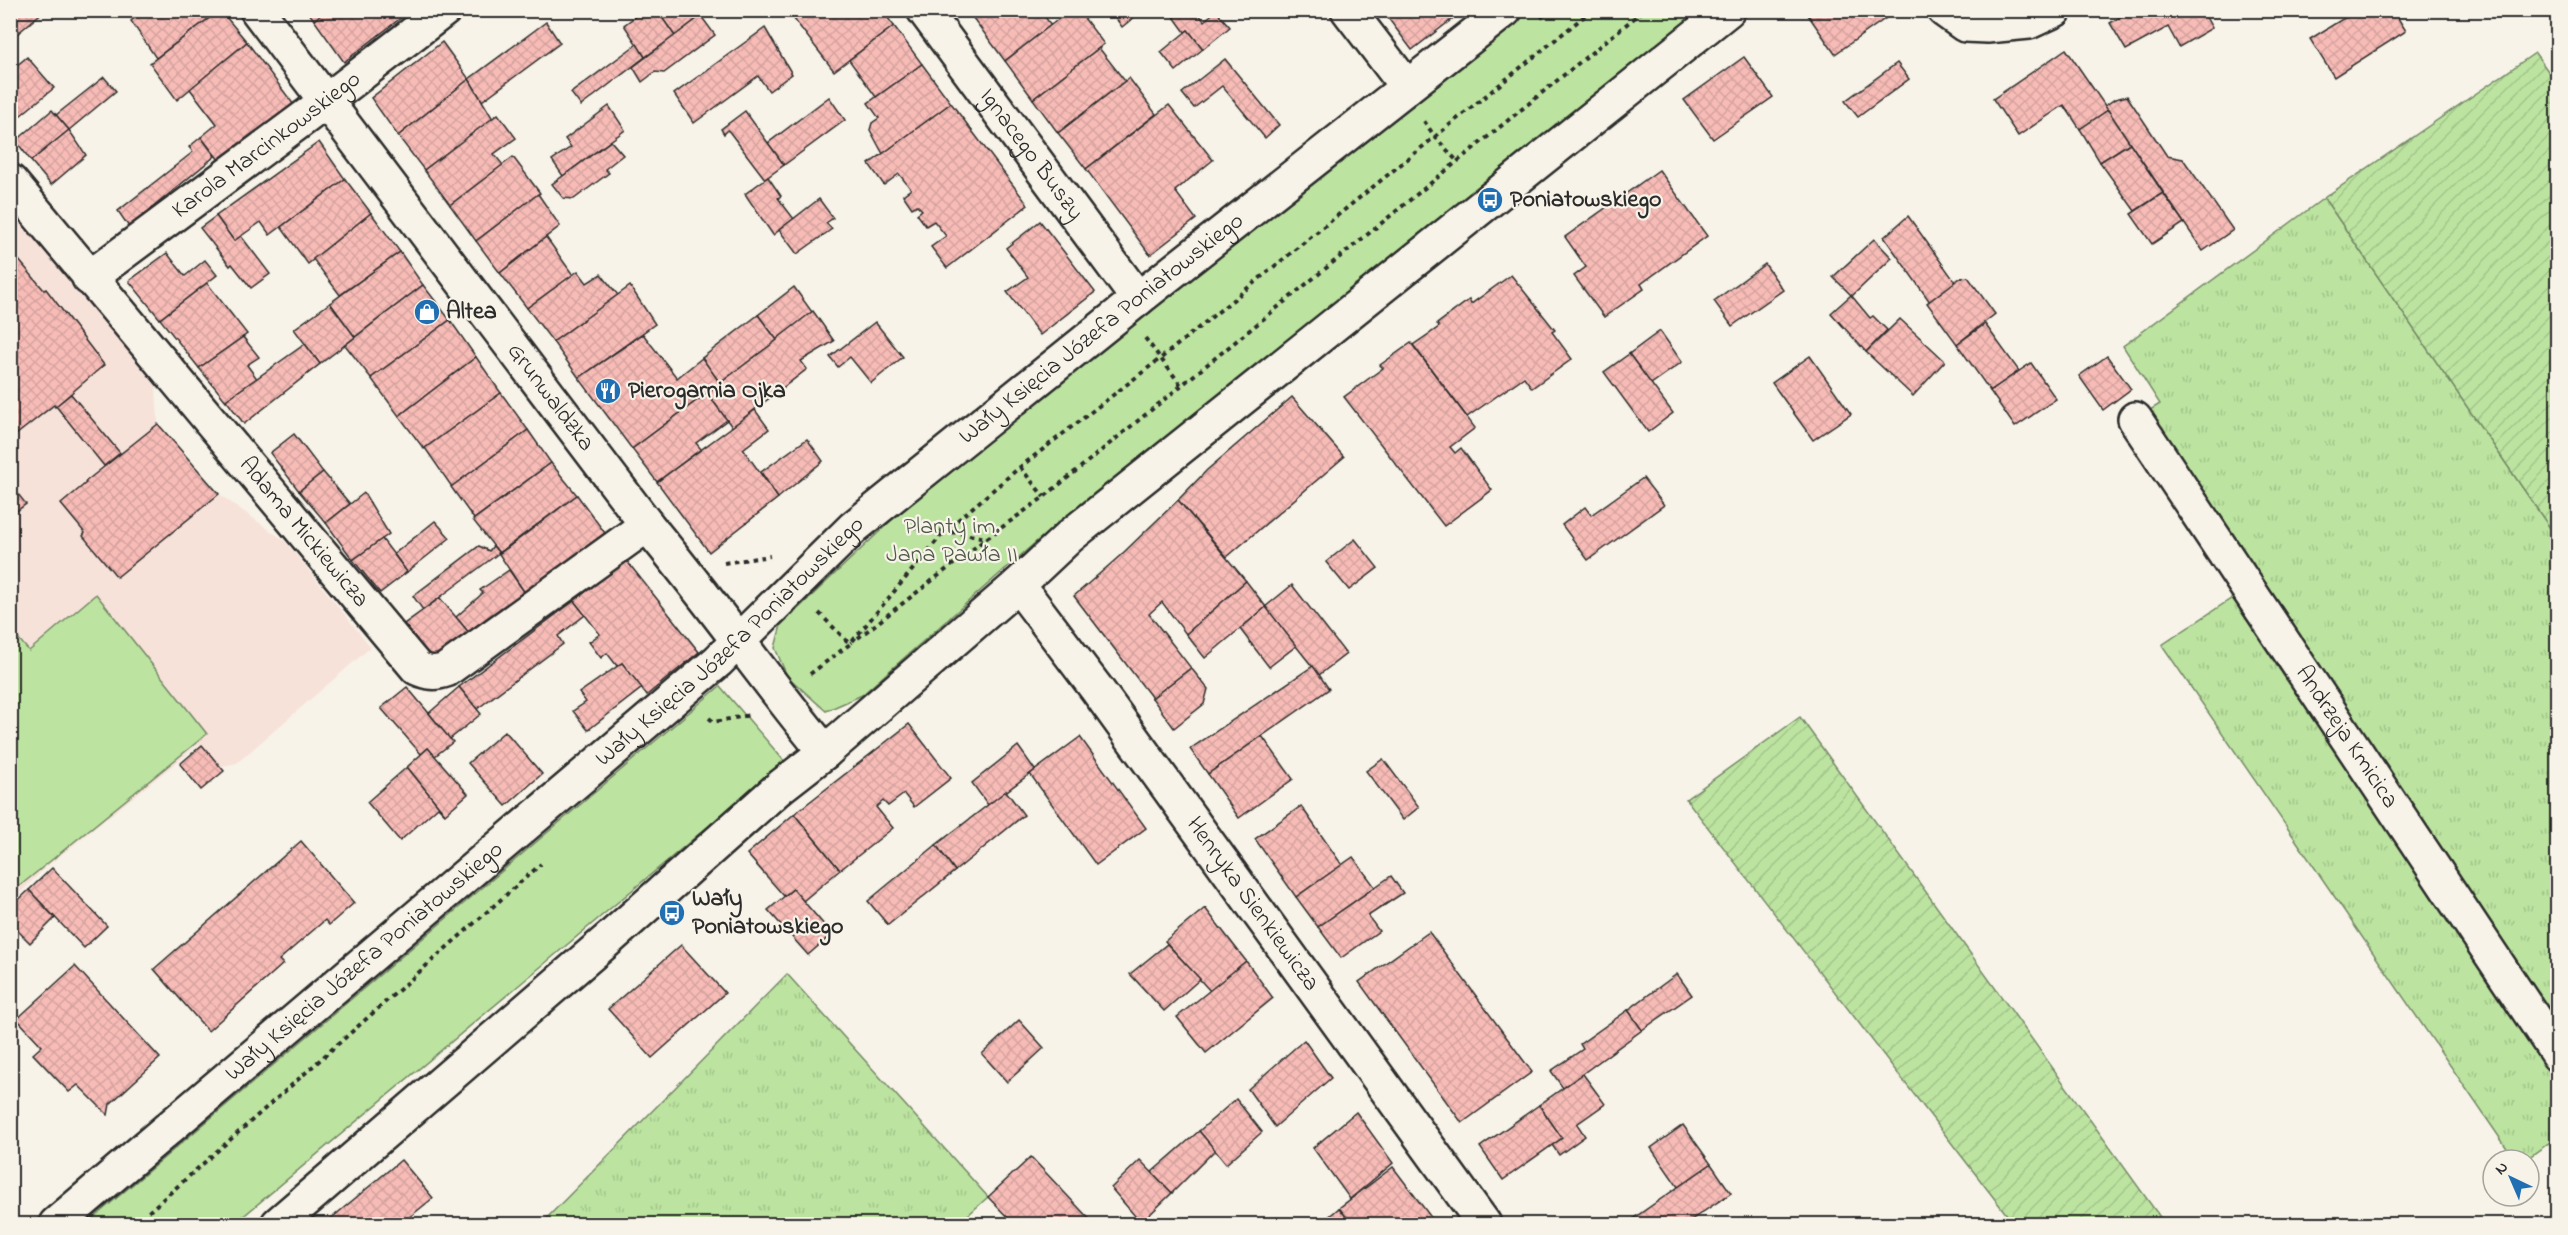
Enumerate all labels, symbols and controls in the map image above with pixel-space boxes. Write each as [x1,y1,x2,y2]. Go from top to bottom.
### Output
street label: Karola Marcinkowskiego [165,62,369,228]
street label: Ignacego Buszy [970,81,1092,229]
place label: Poniatowskiego [1510,183,1661,219]
bus stop icon: Poniatowskiego [1475,185,1505,215]
street label: Wały Księcia Józefa Poniatowskiego [951,204,1252,454]
place label: Altea [446,295,497,330]
shop icon: Altea [412,297,442,327]
street label: Grunwaldzka [498,336,603,459]
place label: Pierogarnia Ojka [628,374,786,410]
restaurant icon: Pierogarnia Ojka [593,376,623,406]
street label: Adama Mickiewicza [230,449,377,616]
street label: Wały Księcia Józefa Poniatowskiego [588,508,872,775]
park label: Planty im. Jana Pawła II [886,510,1018,573]
street label: Andrzeja Kmicica [2286,659,2407,816]
street label: Henryka Sienkiewicza [1177,809,1328,999]
street label: Wały Księcia Józefa Poniatowskiego [218,833,511,1090]
place label: Wały Poniatowskiego [692,882,843,946]
bus stop icon: Wały Poniatowskiego [657,898,687,928]
north arrow [2481,1148,2541,1208]
text: N [2490,1156,2514,1181]

